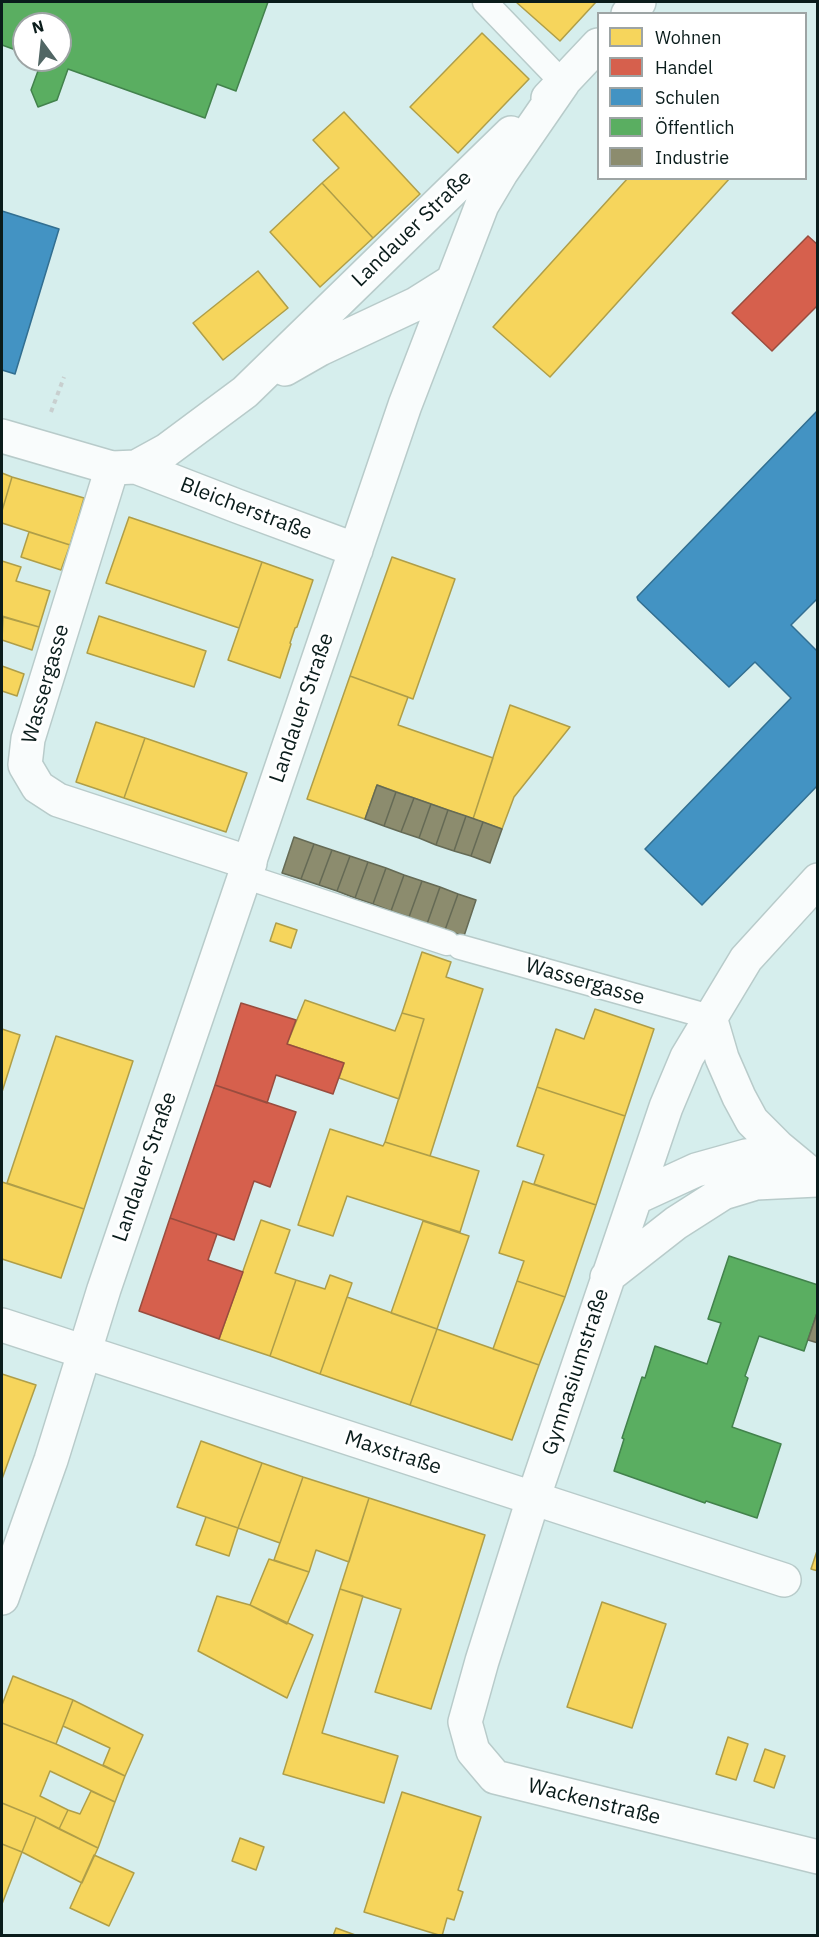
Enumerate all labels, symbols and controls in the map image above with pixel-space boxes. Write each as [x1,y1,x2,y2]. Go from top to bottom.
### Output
north arrow [12,12,72,72]
legend [597,12,807,180]
text: N [30,15,46,38]
text: Wohnen [655,26,721,49]
text: Handel [655,56,713,79]
text: Schulen [655,86,720,109]
text: Öffentlich [655,116,734,139]
text: Industrie [655,146,729,169]
street label: Landauer Straße [347,166,477,292]
street label: Bleicherstraße [177,472,315,546]
street label: Wassergasse [17,621,75,747]
street label: Landauer Straße [265,630,339,786]
street label: Wassergasse [522,953,648,1011]
street label: Landauer Straße [108,1089,182,1245]
street label: Gymnasiumstraße [537,1286,615,1458]
street label: Maxstraße [342,1426,444,1480]
street label: Wackenstraße [525,1773,663,1831]

